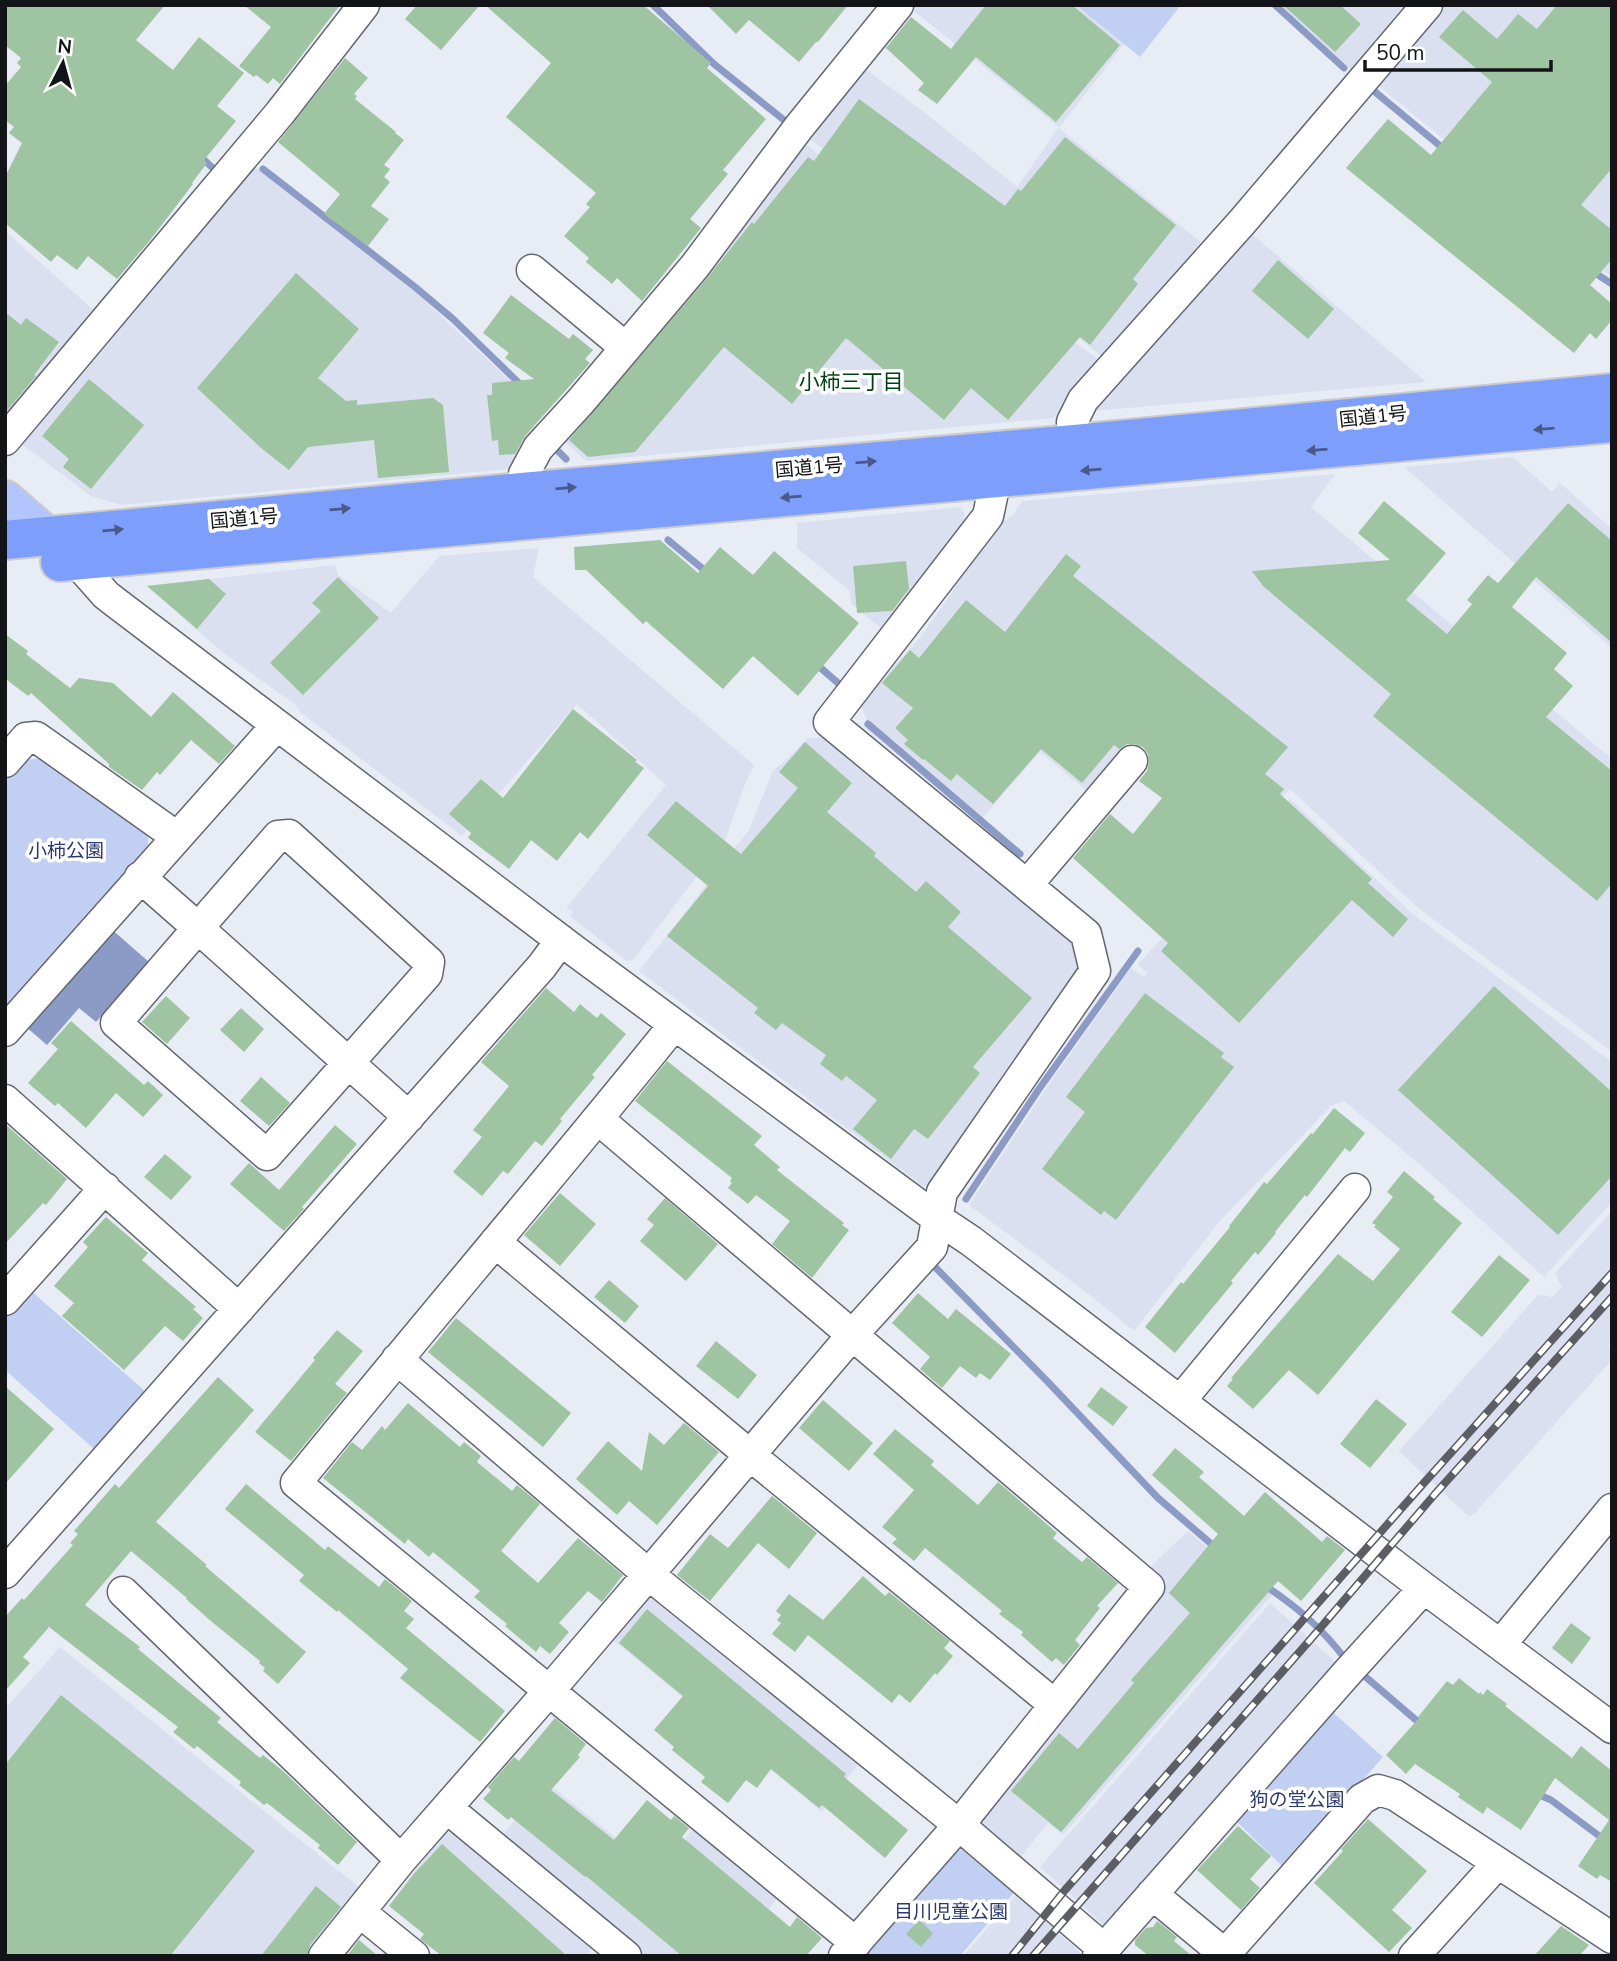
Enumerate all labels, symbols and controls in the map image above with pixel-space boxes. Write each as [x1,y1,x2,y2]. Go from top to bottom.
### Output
north arrow [28,28,98,98]
scale bar [1365,28,1550,72]
text: N [56,33,73,61]
text: 50 m [1376,39,1425,67]
district label: 小柿三丁目 [799,368,904,396]
street label: 国道1号 [1338,400,1408,433]
one-way arrow [1533,424,1555,435]
one-way arrow [1306,444,1328,455]
street label: 国道1号 [774,452,844,484]
one-way arrow [855,456,877,467]
one-way arrow [1079,465,1101,476]
one-way arrow [556,482,578,493]
one-way arrow [780,492,802,503]
street label: 国道1号 [209,503,279,535]
one-way arrow [329,503,351,514]
one-way arrow [102,524,124,535]
park label: 小柿公園 [28,838,104,864]
park label: 狗の堂公園 [1249,1787,1345,1813]
park label: 目川児童公園 [894,1899,1008,1925]

